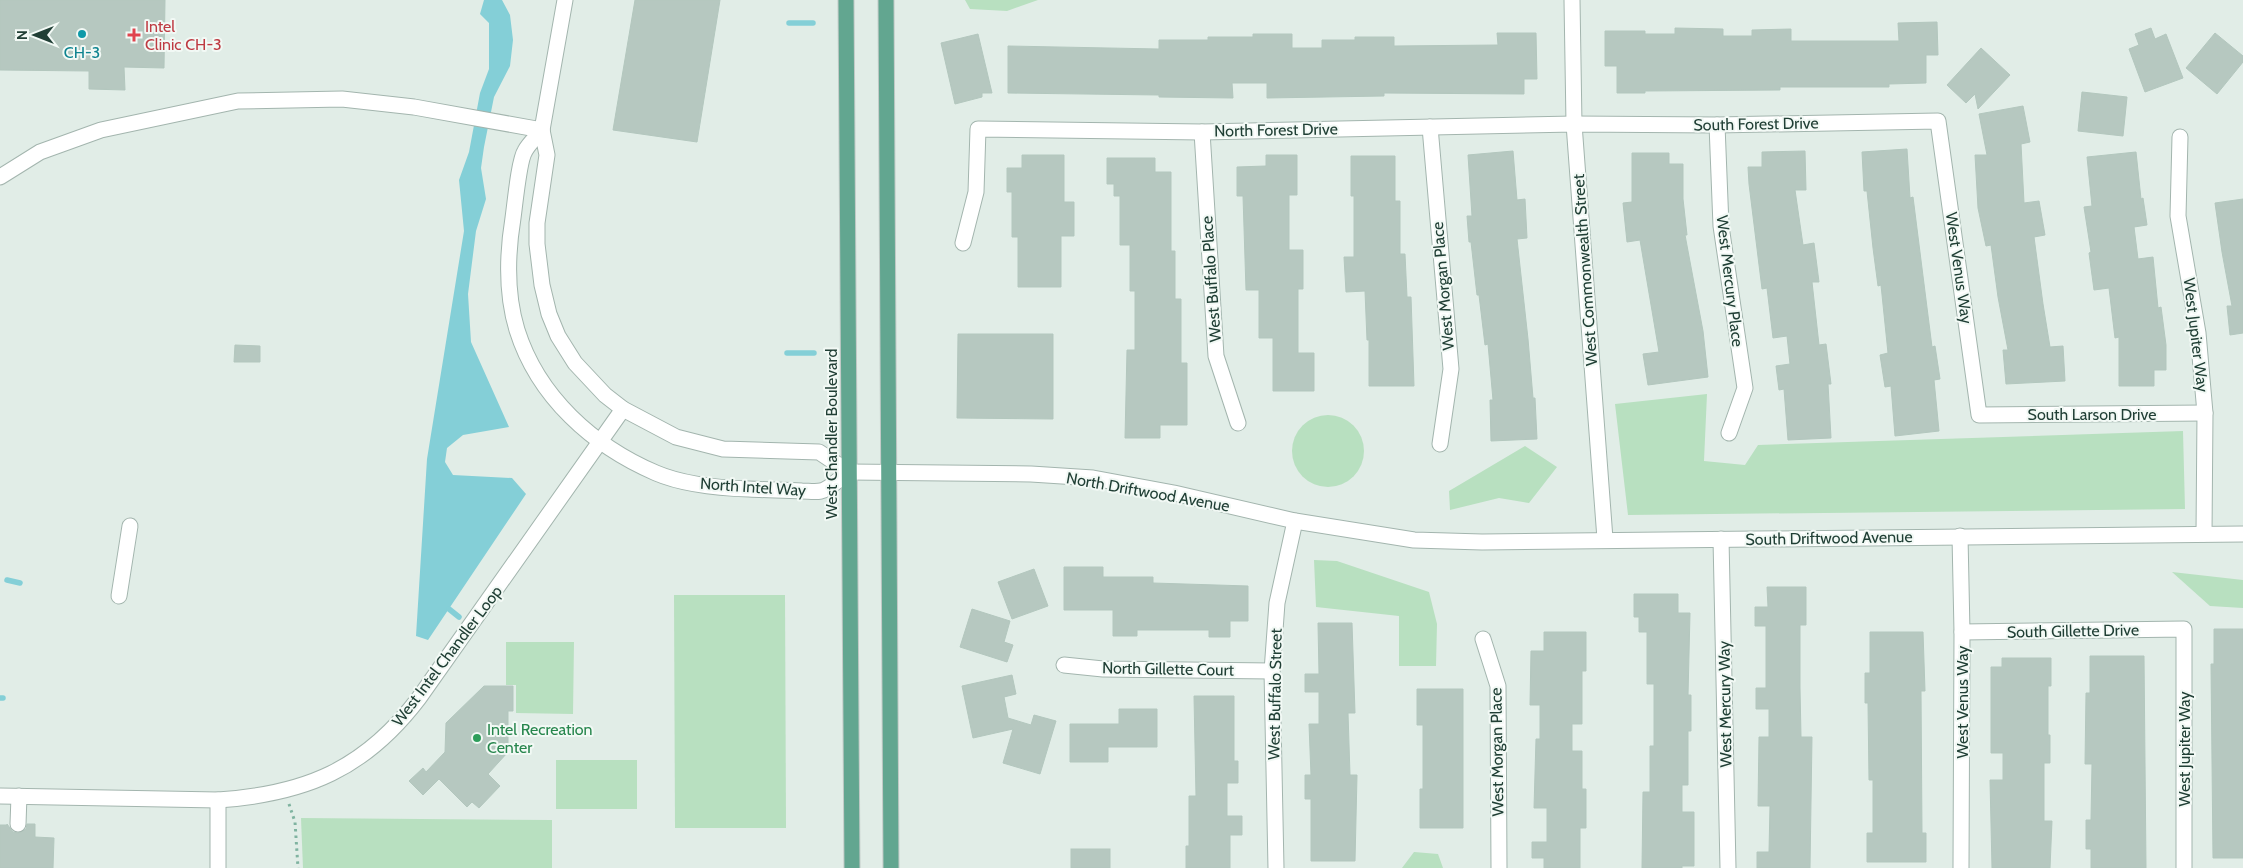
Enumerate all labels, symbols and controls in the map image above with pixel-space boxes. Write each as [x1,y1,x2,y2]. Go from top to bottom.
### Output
north arrow [10,10,60,60]
place label: Intel Clinic CH-3 [145,17,222,54]
marker: CH-3 [76,28,88,40]
marker: Intel Clinic CH-3 [127,28,141,42]
text: N [13,30,31,40]
place label: CH-3 [64,43,100,62]
street label: South Forest Drive [1693,113,1819,135]
street label: North Forest Drive [1214,119,1338,141]
street label: West Commonwealth Street [1569,173,1601,367]
street label: West Venus Way [1942,211,1976,325]
street label: West Mercury Place [1713,214,1747,348]
street label: West Buffalo Place [1197,215,1225,343]
street label: West Morgan Place [1428,221,1458,351]
street label: West Jupiter Way [2180,277,2212,393]
street label: West Chandler Boulevard [822,349,841,519]
street label: South Larson Drive [2028,405,2156,424]
street label: North Driftwood Avenue [1065,468,1231,516]
street label: North Intel Way [699,474,807,500]
street label: South Driftwood Avenue [1745,527,1913,549]
street label: West Intel Chandler Loop [388,582,506,730]
street label: South Gillette Drive [2007,620,2139,642]
street label: West Buffalo Street [1264,627,1286,760]
street label: West Mercury Way [1714,641,1736,767]
street label: West Venus Way [1953,646,1972,758]
street label: North Gillette Court [1102,658,1235,680]
street label: West Morgan Place [1486,687,1508,817]
street label: West Jupiter Way [2175,691,2194,807]
place label: Intel Recreation Center [487,720,593,757]
marker: Intel Recreation Center [471,732,483,744]

